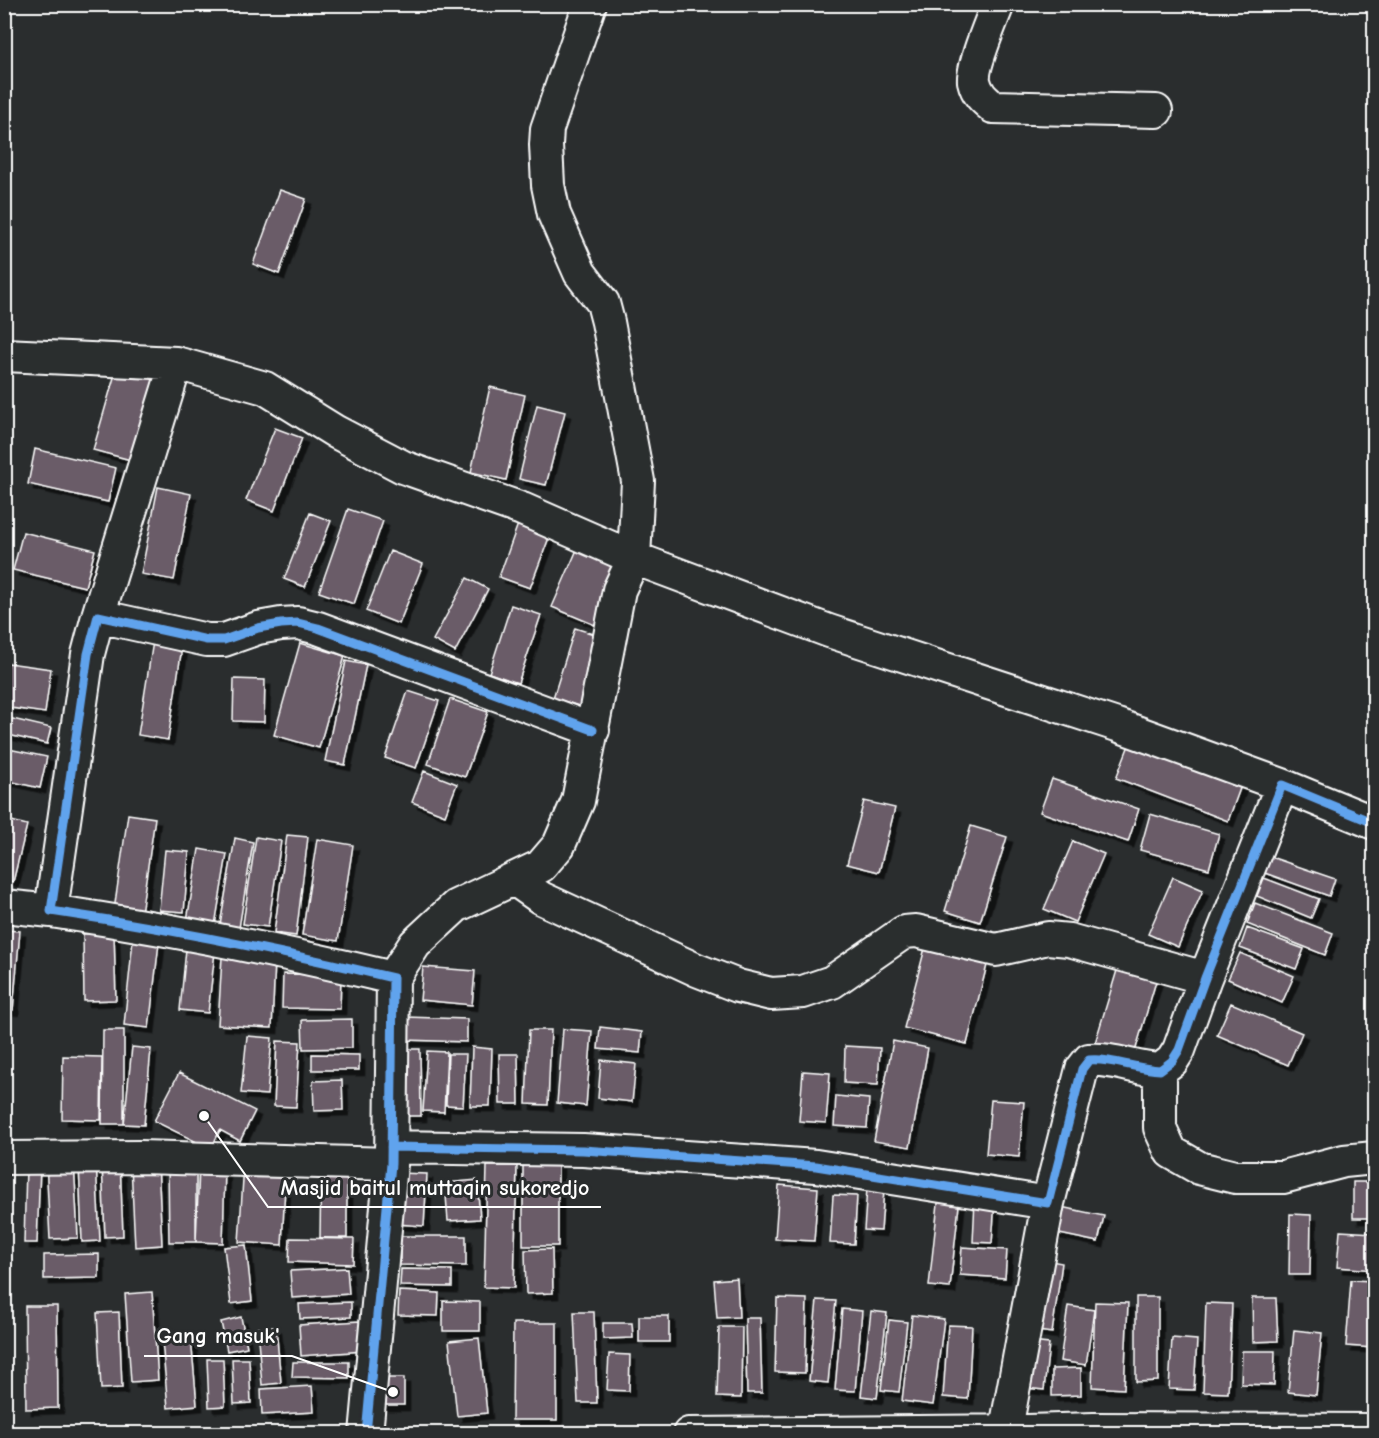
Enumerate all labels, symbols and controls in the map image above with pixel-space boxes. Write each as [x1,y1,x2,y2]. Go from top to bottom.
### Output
callout: Masjid baitul muttaqin sukoredjo [268,1167,601,1207]
text: Masjid baitul muttaqin sukoredjo [281,1175,589,1201]
callout: Gang masuk' [144,1316,292,1356]
text: Gang masuk' [156,1323,280,1349]

